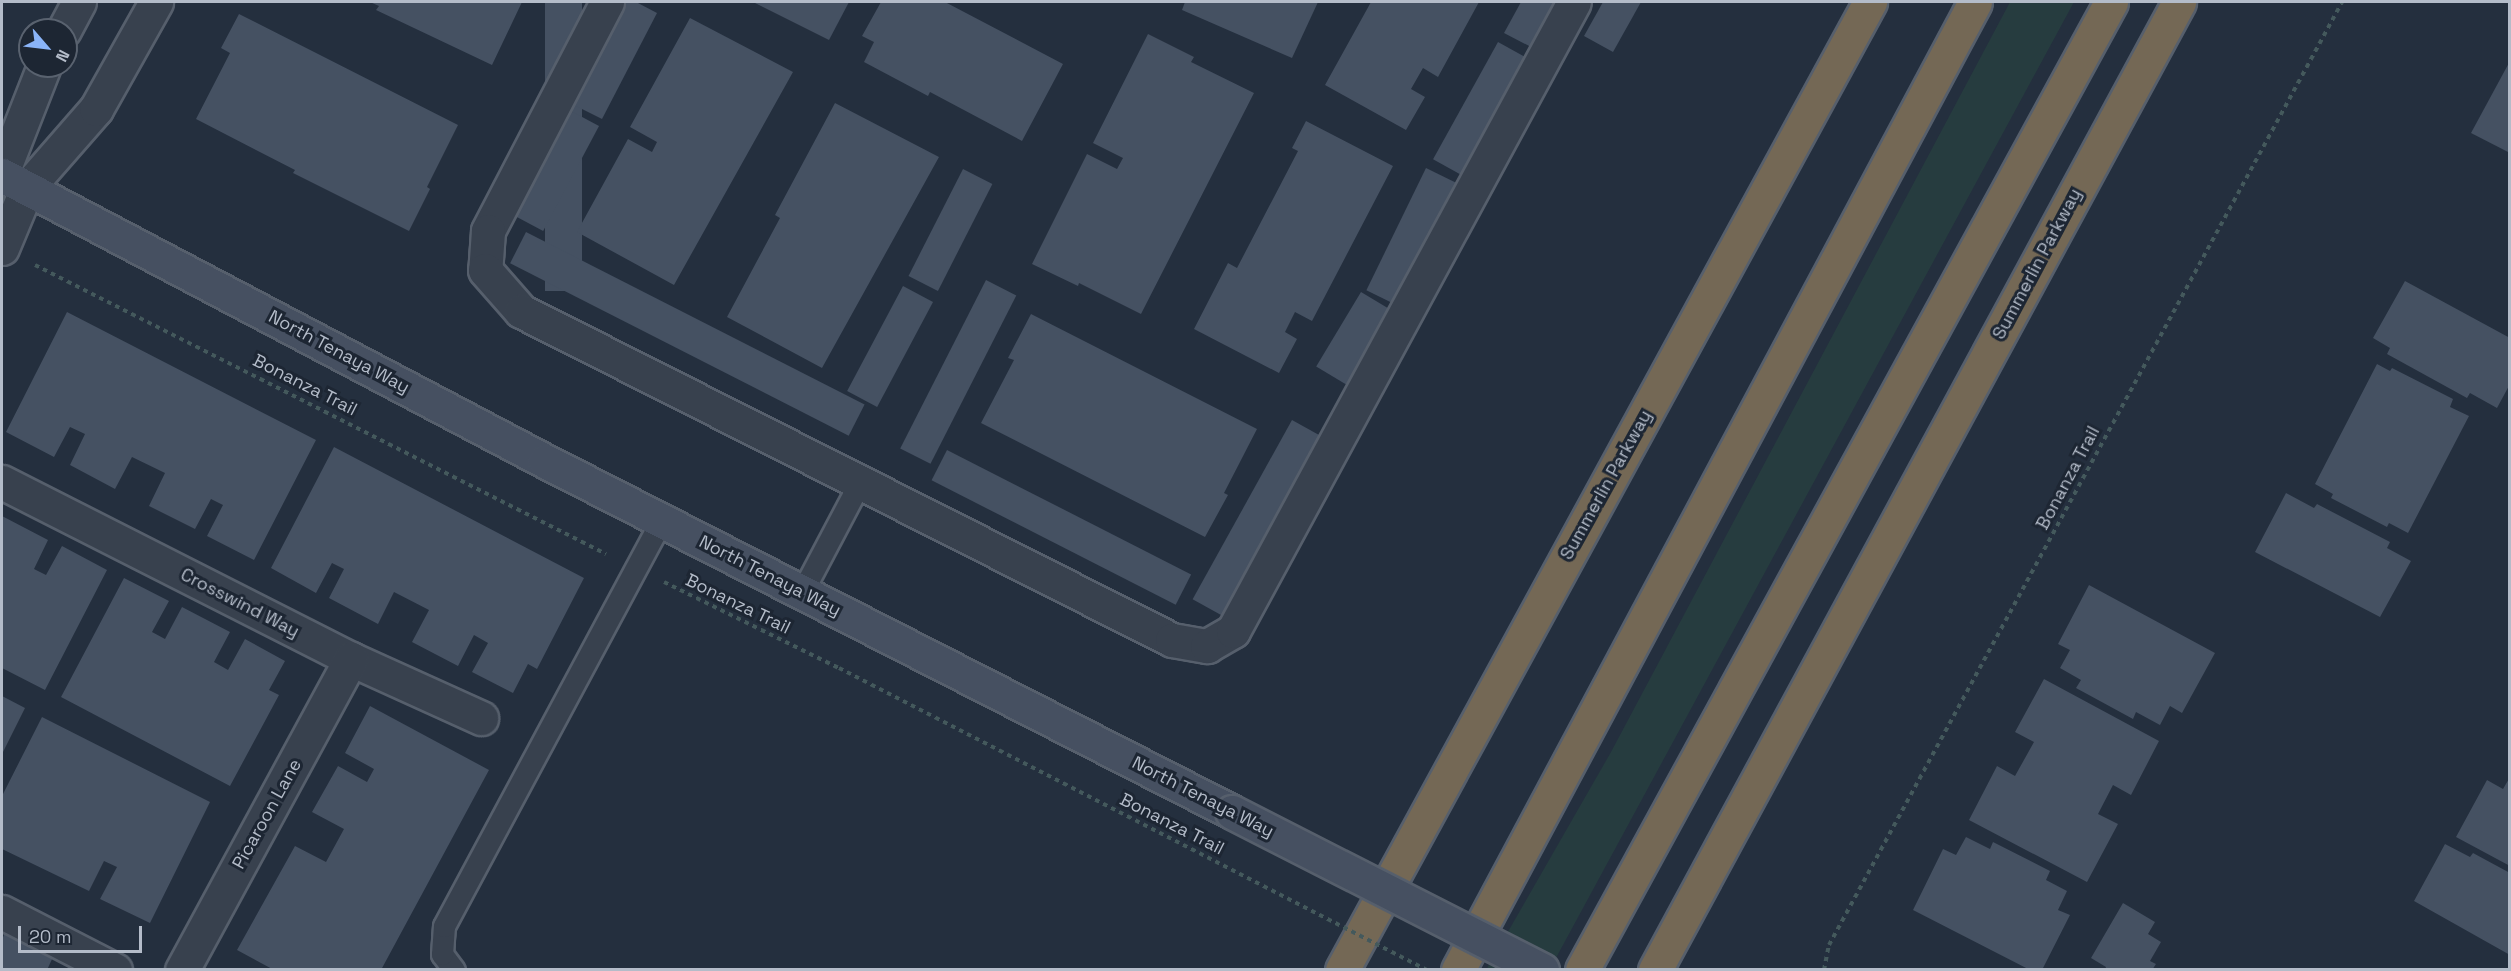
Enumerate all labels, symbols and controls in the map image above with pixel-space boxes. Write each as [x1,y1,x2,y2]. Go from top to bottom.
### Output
north arrow [18,18,78,78]
text: N [51,46,74,65]
street label: Summerlin Parkway [1988,185,2086,343]
street label: North Tenaya Way [265,306,413,398]
street label: Bonanza Trail [249,349,361,421]
street label: Summerlin Parkway [1556,406,1656,564]
street label: Bonanza Trail [2032,422,2104,534]
street label: North Tenaya Way [695,531,845,621]
street label: Crosswind Way [177,564,303,642]
street label: Bonanza Trail [682,569,794,639]
street label: North Tenaya Way [1128,752,1278,842]
street label: Picaroon Lane [228,755,306,873]
street label: Bonanza Trail [1116,788,1228,860]
scale bar [21,914,146,952]
text: 20 m [29,925,72,948]

